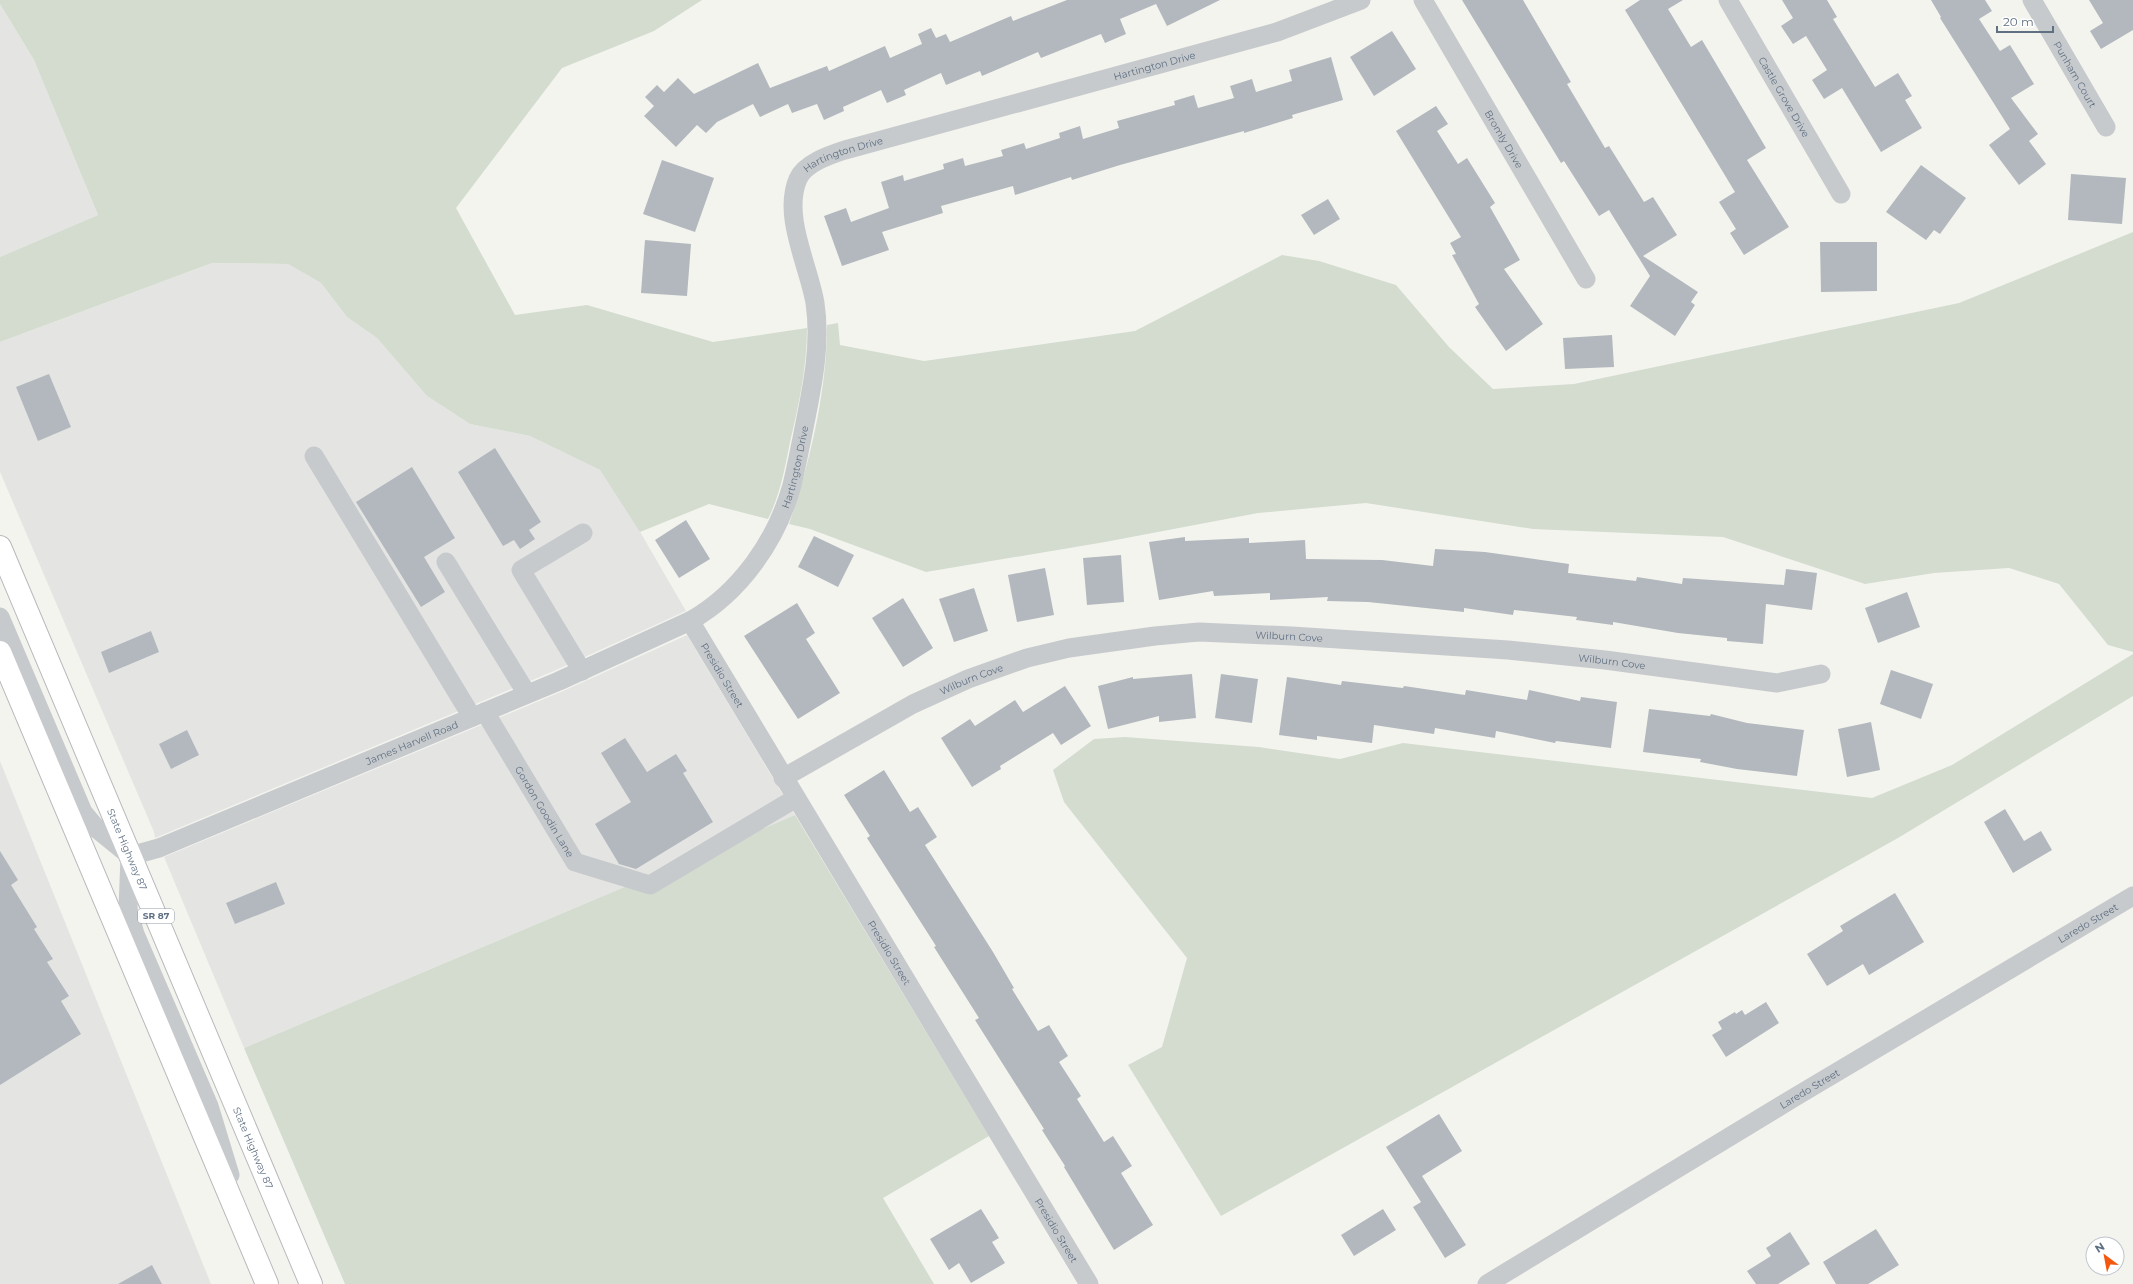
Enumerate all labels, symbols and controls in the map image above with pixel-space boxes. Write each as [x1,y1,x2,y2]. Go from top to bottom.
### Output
scale bar [1997,8,2053,34]
text: 20 m [2003,14,2034,29]
street label: Punham Court [2050,39,2099,110]
street label: Hartington Drive [1112,49,1197,83]
street label: Castle Grove Drive [1755,54,1813,140]
street label: Bromly Drive [1482,108,1526,171]
street label: Hartington Drive [801,134,884,175]
street label: Hartington Drive [779,425,811,510]
street label: Wilburn Cove [1255,628,1323,645]
street label: Presidio Street [698,641,746,710]
street label: Wilburn Cove [1578,651,1646,672]
street label: Wilburn Cove [938,661,1005,698]
street label: James Harvell Road [363,718,460,768]
street label: Gordon Goodin Lane [512,764,577,860]
street label: State Highway 87 [104,807,150,892]
street label: Laredo Street [2056,900,2120,946]
road number: SR 87 [138,909,174,923]
street label: Presidio Street [865,918,914,988]
street label: Laredo Street [1777,1066,1842,1112]
street label: State Highway 87 [230,1105,276,1191]
street label: Presidio Street [1032,1196,1081,1265]
north arrow [2085,1236,2125,1276]
text: N [2092,1239,2107,1256]

